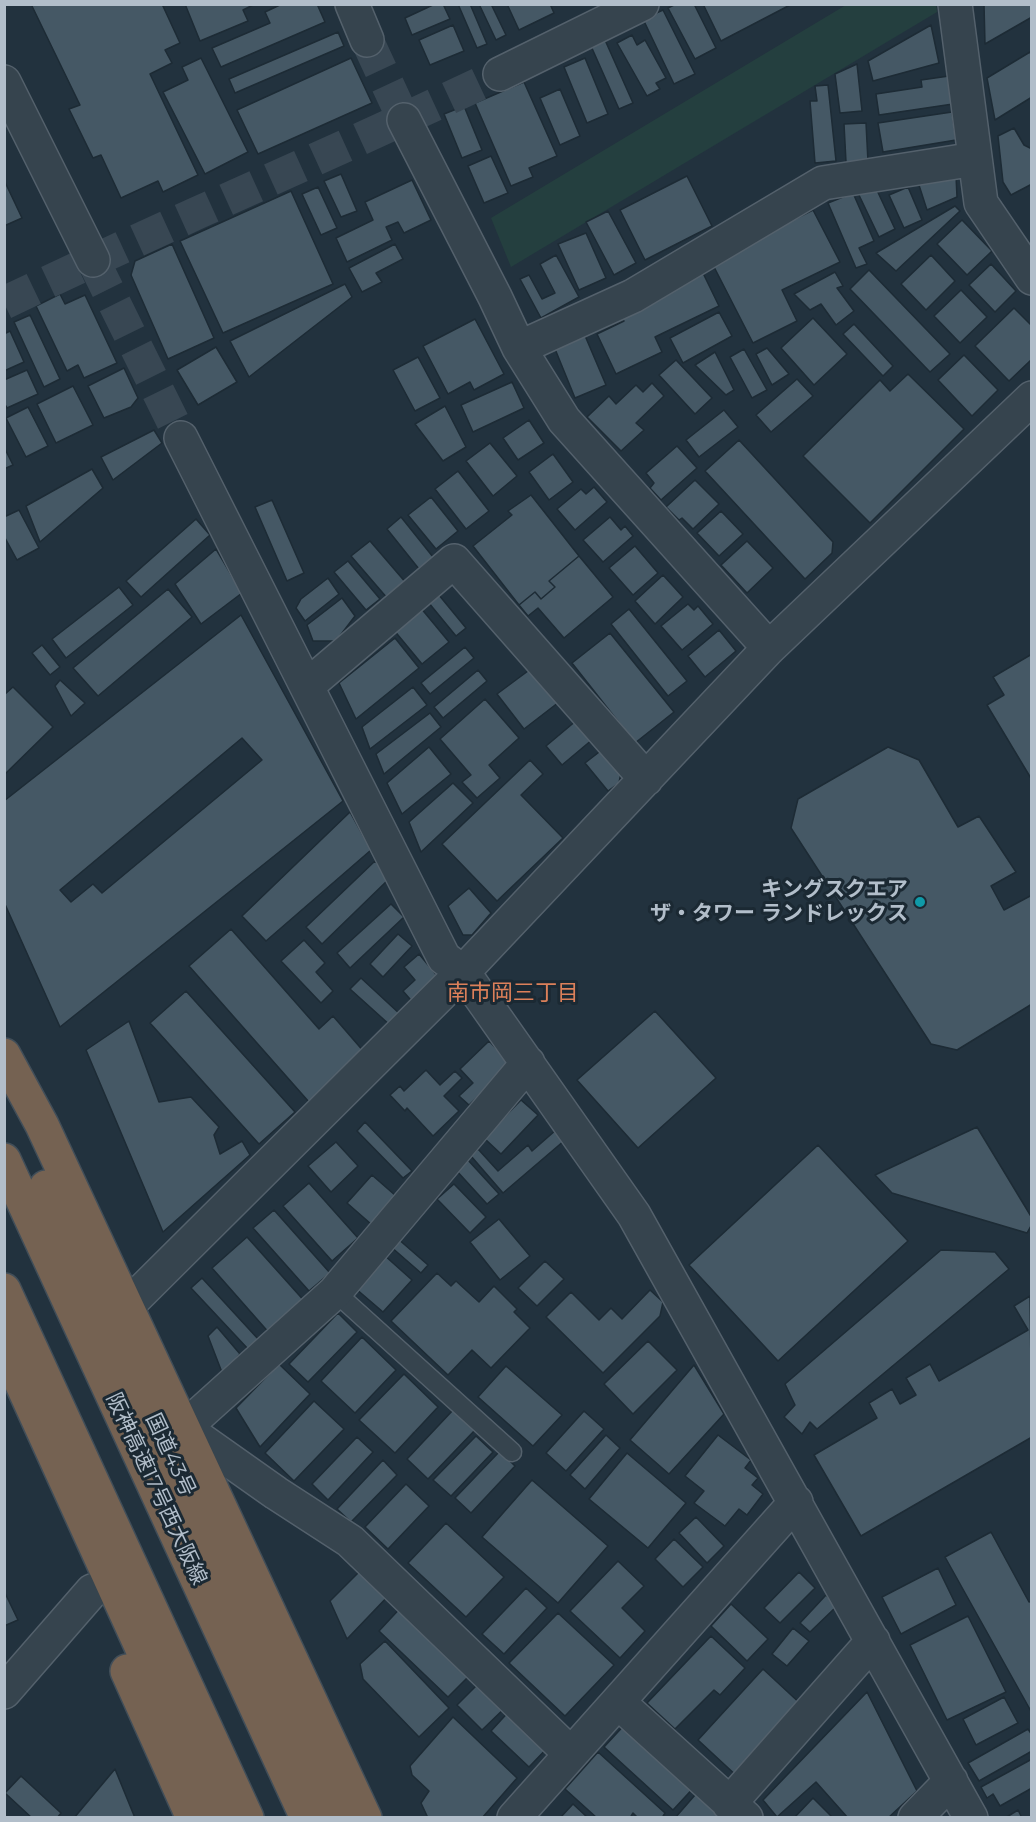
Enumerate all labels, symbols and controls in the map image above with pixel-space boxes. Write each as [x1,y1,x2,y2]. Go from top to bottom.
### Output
place label: キングスクエア ザ・タワー ランドレックス [650,877,908,927]
marker: キングスクエア ザ・タワー ランドレックス [913,895,927,909]
district label: 南市岡三丁目 [447,981,579,1007]
street label: 阪神高速17号西大阪線 [100,1389,212,1589]
street label: 国道43号 [140,1410,200,1500]

